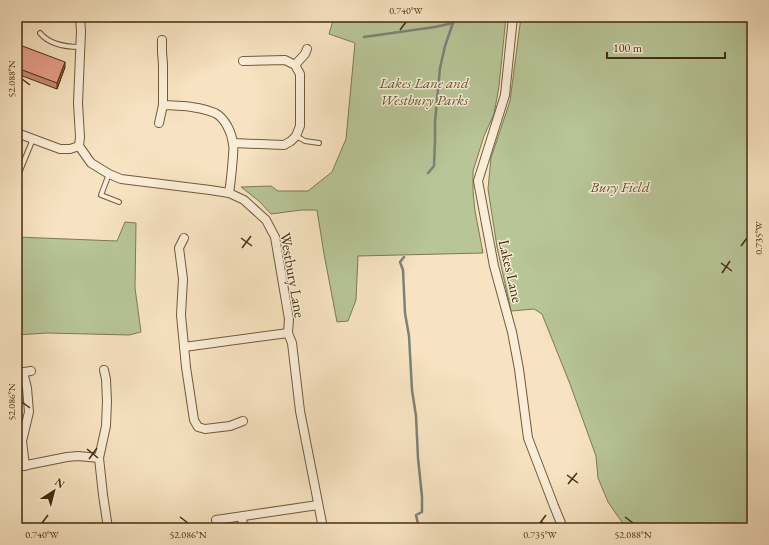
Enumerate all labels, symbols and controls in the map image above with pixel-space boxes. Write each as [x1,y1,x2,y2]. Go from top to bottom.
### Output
text: 0.740°W [389,4,424,17]
scale bar [607,34,725,60]
text: 100 m [613,40,643,56]
text: 52.088°N [5,60,18,98]
park label: Lakes Lane and Westbury Parks [378,73,469,109]
park label: Bury Field [589,177,650,196]
text: 0.735°W [752,220,765,255]
street label: Westbury Lane [276,231,310,319]
street label: Lakes Lane [495,238,527,304]
text: 52.086°N [5,383,18,421]
north arrow [34,471,74,511]
text: N [52,475,68,491]
text: 0.740°W [25,528,60,541]
text: 52.086°N [169,528,207,541]
text: 0.735°W [523,528,558,541]
text: 52.088°N [614,528,652,541]

